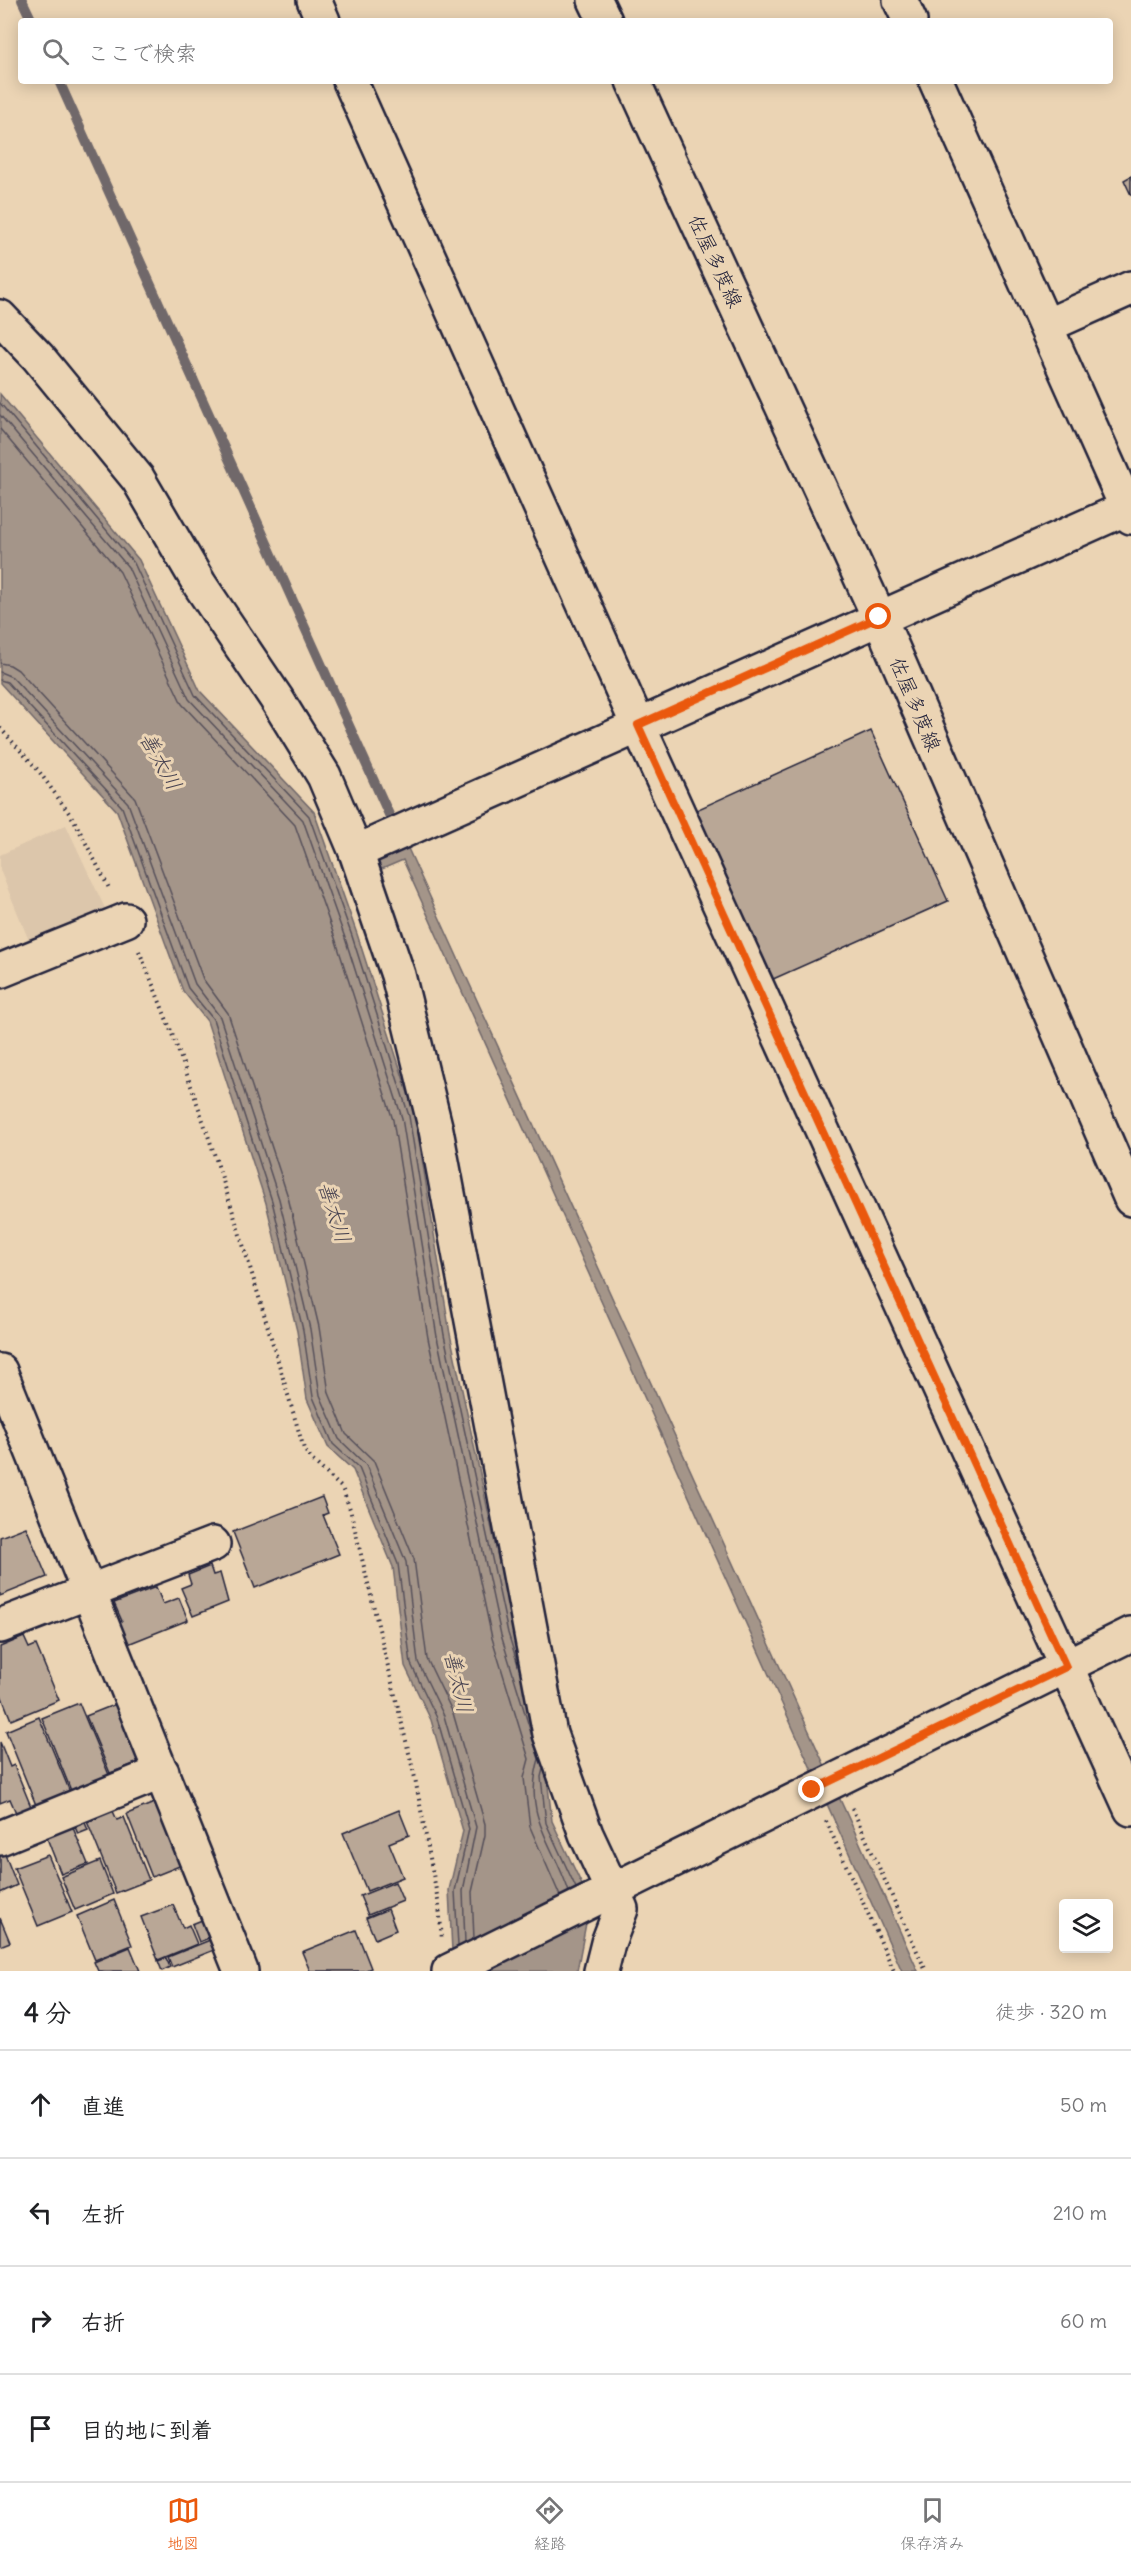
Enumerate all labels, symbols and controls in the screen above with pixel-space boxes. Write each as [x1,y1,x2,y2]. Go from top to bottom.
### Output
search box [18,18,1113,84]
icon: search [39,35,72,68]
text: ここで検索 [87,39,197,67]
street label: 佐屋多度線 [684,210,748,312]
route start [865,603,891,629]
street label: 佐屋多度線 [885,653,947,755]
water label: 善太川 [134,727,188,795]
water label: 善太川 [313,1178,357,1246]
water label: 善太川 [439,1648,479,1716]
route end [798,1776,824,1802]
map controls [1059,1899,1113,1953]
button: layers [1059,1899,1113,1953]
text: 4 分 [24,1996,71,2029]
text: 徒歩 · 320 m [995,1999,1107,2024]
icon: ahead [24,2088,57,2121]
text: 直進 [81,2092,125,2120]
text: 50 m [1060,2092,1107,2117]
icon: left [24,2196,57,2229]
text: 左折 [81,2200,125,2228]
text: 210 m [1053,2200,1107,2225]
icon: right [24,2304,57,2337]
text: 右折 [81,2308,125,2336]
text: 60 m [1060,2308,1107,2333]
icon: arrive [24,2412,57,2445]
text: 目的地に到着 [81,2416,213,2444]
tab: 地図 [167,2494,200,2554]
tab: 経路 [533,2494,566,2554]
tab: 保存済み [900,2494,964,2554]

